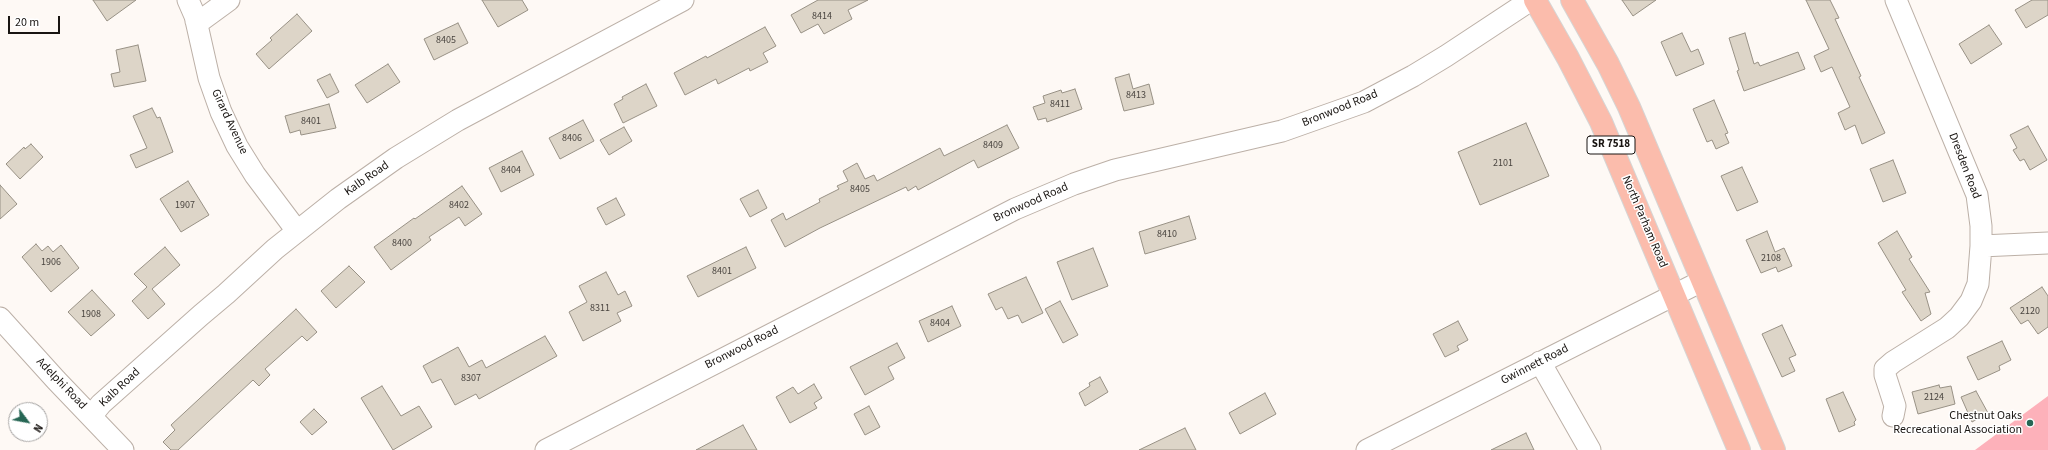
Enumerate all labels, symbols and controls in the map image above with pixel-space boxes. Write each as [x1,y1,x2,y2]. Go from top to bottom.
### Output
scale bar [10,8,62,34]
house number: 8414 [812,11,832,23]
text: 20 m [15,14,39,31]
house number: 8405 [436,35,456,47]
street label: Girard Avenue [208,87,250,157]
street label: Bronwood Road [1300,87,1380,131]
house number: 8413 [1126,90,1146,102]
house number: 8411 [1050,99,1070,111]
house number: 8401 [301,116,321,128]
street label: Dresden Road [1945,131,1983,201]
house number: 8406 [562,133,582,145]
road number: SR 7518 [1587,136,1635,154]
house number: 8409 [983,140,1003,152]
house number: 2101 [1493,158,1513,170]
street label: Kalb Road [342,159,392,199]
house number: 8404 [501,165,521,177]
street label: North Parham Road [1618,174,1670,270]
street label: Bronwood Road [991,180,1071,226]
house number: 8405 [850,184,870,196]
house number: 1907 [175,200,195,212]
house number: 8402 [449,200,469,212]
house number: 8410 [1157,229,1177,241]
house number: 8400 [392,238,412,250]
house number: 2108 [1761,253,1781,265]
house number: 1906 [41,257,61,269]
house number: 8401 [712,266,732,278]
house number: 8311 [590,303,610,315]
house number: 2120 [2020,306,2040,318]
house number: 1908 [81,309,101,321]
house number: 8404 [930,318,950,330]
street label: Bronwood Road [703,323,781,373]
street label: Gwinnett Road [1499,342,1571,388]
street label: Adelphi Road [33,355,89,413]
street label: Kalb Road [96,365,144,411]
house number: 8307 [461,373,481,385]
house number: 2124 [1924,392,1944,404]
north arrow [8,402,48,442]
place label: Chestnut Oaks Recrecational Association [1893,409,2022,437]
marker: Chestnut Oaks Recrecational Association [2025,418,2035,428]
text: N [29,421,46,435]

